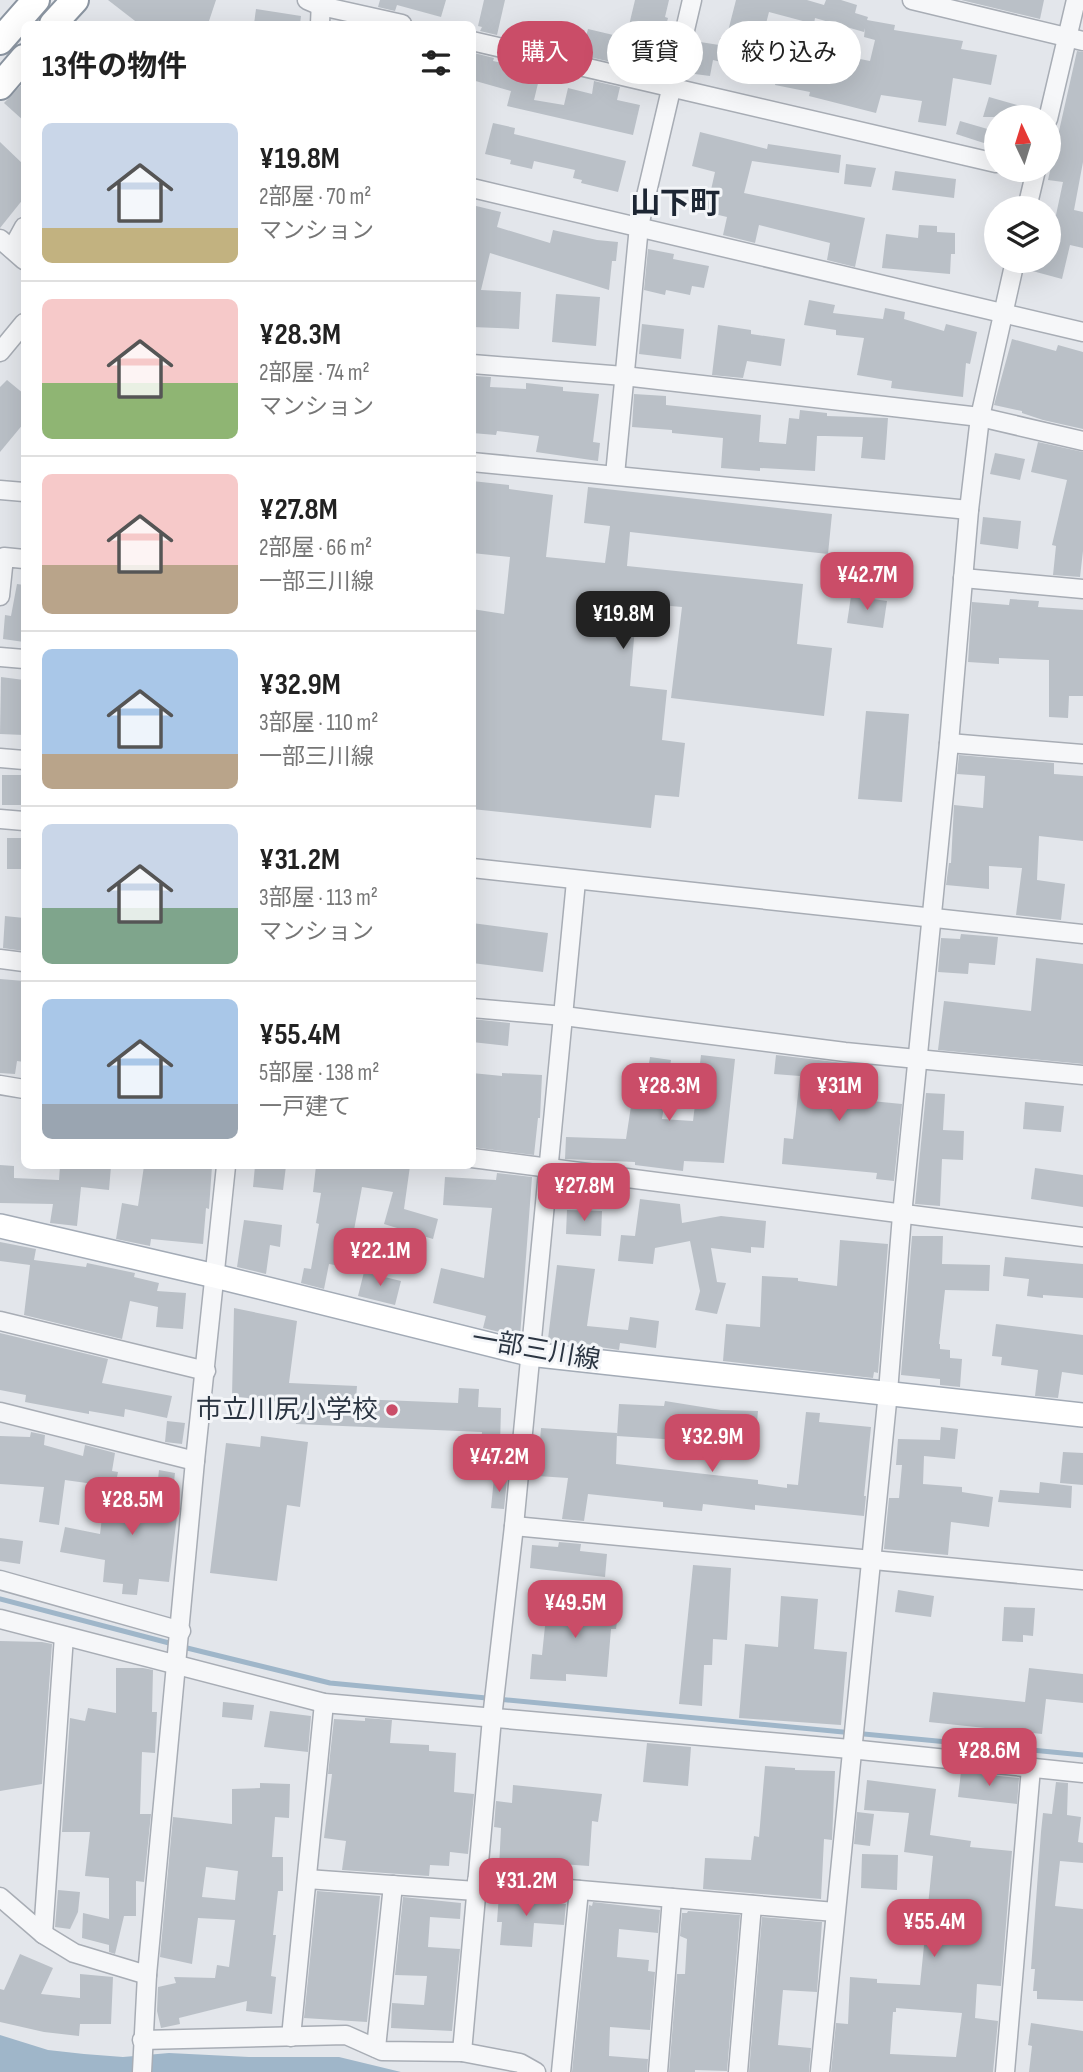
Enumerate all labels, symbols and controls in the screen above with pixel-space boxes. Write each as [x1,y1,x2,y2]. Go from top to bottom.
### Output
chip: 購入 [497,21,593,84]
chip: 賃貸 [607,21,703,84]
chip: 絞り込み [717,21,861,84]
icon: filters [417,44,455,82]
text: 13件の物件 [42,49,187,85]
north arrow [984,105,1060,182]
map controls [984,105,1061,273]
text: ¥19.8M [259,141,340,177]
icon: home [98,151,182,235]
text: 2部屋 · 70 m² [259,183,371,211]
district label: 山下町 [630,186,720,222]
button: layers [984,196,1061,273]
text: マンション [259,217,374,245]
text: ¥28.3M [259,317,341,353]
icon: home [98,327,182,411]
text: 2部屋 · 74 m² [259,359,370,387]
text: マンション [259,393,374,421]
text: ¥27.8M [259,492,338,528]
icon: home [98,502,182,586]
text: 2部屋 · 66 m² [259,534,372,562]
pin: ¥42.7M [810,552,924,612]
text: ¥42.7M [836,561,898,589]
text: 一部三川線 [259,568,374,596]
pin: ¥19.8M [566,592,680,651]
text: ¥19.8M [592,600,654,628]
text: ¥32.9M [259,667,341,703]
icon: home [98,677,182,761]
text: 3部屋 · 110 m² [259,709,378,737]
text: 一部三川線 [259,743,374,771]
text: ¥31.2M [259,842,340,878]
icon: home [98,852,182,936]
text: 3部屋 · 113 m² [259,884,378,912]
text: マンション [259,918,374,946]
text: ¥55.4M [259,1017,341,1053]
icon: home [98,1027,182,1111]
text: 5部屋 · 138 m² [259,1059,379,1087]
pin: ¥28.3M [612,1064,726,1123]
pin: ¥31M [798,1064,880,1123]
text: ¥28.3M [638,1072,700,1100]
text: ¥31M [816,1072,862,1100]
text: 一戸建て [259,1093,351,1121]
pin: ¥27.8M [527,1164,641,1223]
text: ¥27.8M [554,1172,614,1200]
pin: ¥22.1M [323,1228,437,1288]
text: ¥22.1M [350,1237,410,1265]
street label: 一部三川線 [469,1323,603,1377]
place label: 市立川尻小学校 [196,1395,378,1426]
marker: 市立川尻小学校 [384,1402,400,1418]
pin: ¥32.9M [655,1414,769,1474]
text: ¥32.9M [681,1423,743,1451]
pin: ¥47.2M [442,1434,556,1494]
text: ¥47.2M [469,1443,529,1471]
pin: ¥28.5M [75,1478,189,1537]
text: ¥28.5M [101,1486,163,1514]
pin: ¥49.5M [518,1580,632,1640]
text: ¥49.5M [544,1589,606,1617]
pin: ¥28.6M [932,1728,1046,1788]
text: ¥28.6M [958,1737,1020,1765]
pin: ¥31.2M [469,1858,583,1918]
text: ¥31.2M [495,1867,557,1895]
pin: ¥55.4M [877,1899,991,1959]
text: ¥55.4M [903,1908,965,1936]

